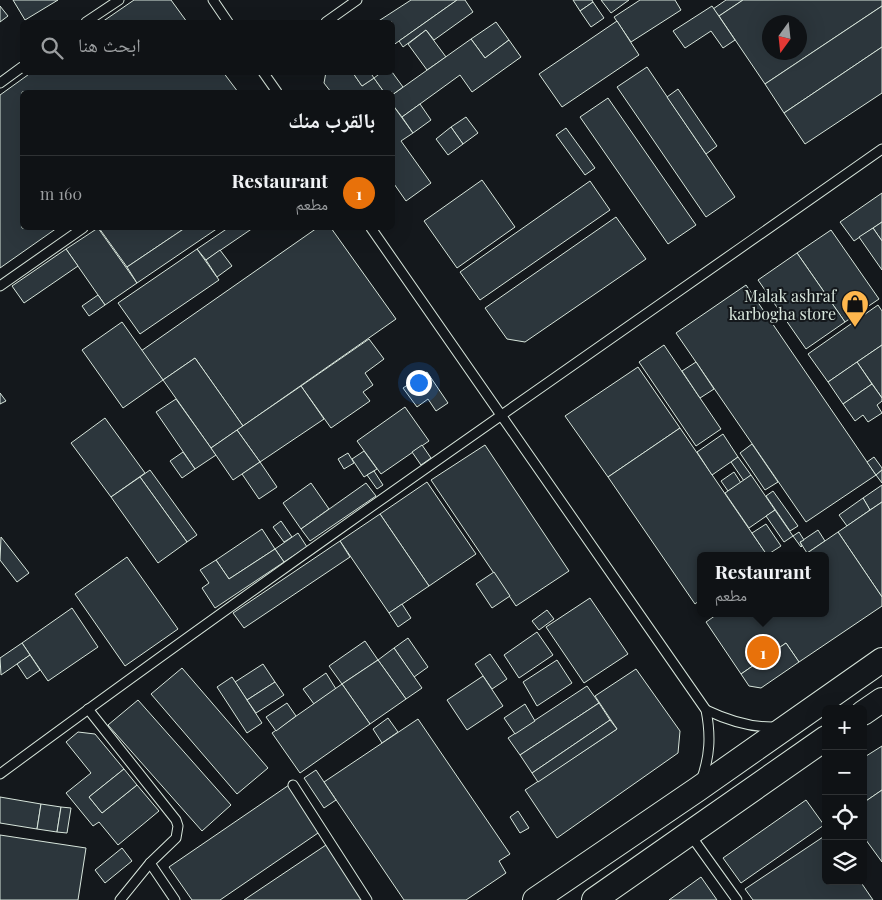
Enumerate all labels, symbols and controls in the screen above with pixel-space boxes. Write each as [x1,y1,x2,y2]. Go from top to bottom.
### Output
north arrow [762,15,807,60]
search box [20,20,395,75]
text: ابحث هنا [78,31,141,57]
icon: search [38,34,66,62]
text: بالقرب منك [288,105,375,133]
text: Restaurant [231,167,328,193]
text: 160 m [40,183,82,204]
text: 1 [356,183,362,204]
text: مطعم [296,193,328,214]
place label: Malak ashraf karbogha store [729,285,838,324]
shop icon: Malak ashraf karbogha store [840,289,870,328]
your location [406,370,432,396]
popup [697,552,829,617]
text: Restaurant [715,558,811,584]
text: مطعم [715,584,747,605]
pin: 1 [747,633,779,671]
map controls [822,705,867,885]
button: + [822,705,867,750]
button: − [822,750,867,795]
button: locate [822,795,867,840]
button: layers [822,840,867,885]

